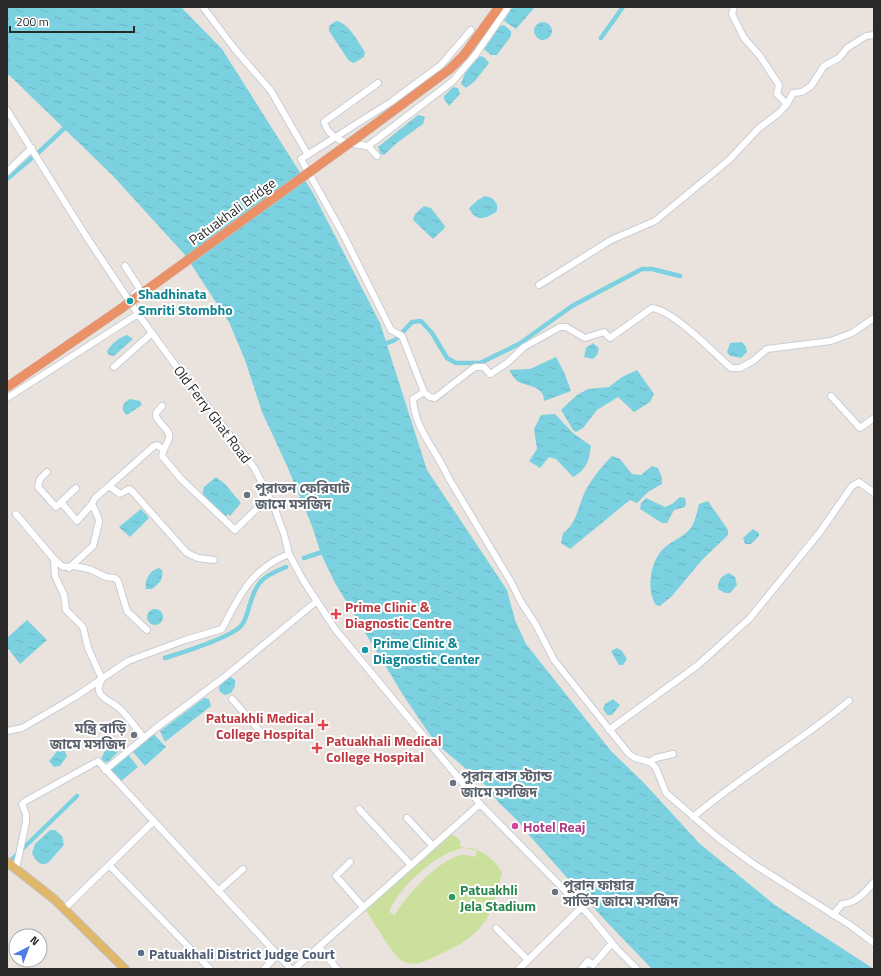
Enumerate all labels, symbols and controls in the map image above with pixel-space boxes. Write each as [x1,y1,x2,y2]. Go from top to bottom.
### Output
scale bar [10,8,134,34]
text: 200 m [16,12,49,31]
street label: Patuakhali Bridge [184,172,280,250]
place label: Shadhinata Smriti Stombho [138,283,233,320]
marker: Shadhinata Smriti Stombho [125,296,135,306]
street label: Old Ferry Ghat Road [169,361,257,467]
place label: পুরাতন ফেরিঘাট জামে মসজিদ [254,477,350,514]
marker: পুরাতন ফেরিঘাট জামে মসজিদ [242,490,252,500]
place label: Prime Clinic & Diagnostic Centre [345,596,452,633]
marker: Prime Clinic & Diagnostic Centre [330,608,342,620]
place label: Prime Clinic & Diagnostic Center [373,632,480,669]
marker: Prime Clinic & Diagnostic Center [360,645,370,655]
place label: Patuakhli Medical College Hospital [206,707,314,744]
place label: মন্ত্রি বাড়ি জামে মসজিদ [49,717,127,754]
marker: Patuakhli Medical College Hospital [317,719,329,731]
marker: মন্ত্রি বাড়ি জামে মসজিদ [129,730,139,740]
place label: Patuakhali Medical College Hospital [326,730,441,767]
marker: Patuakhali Medical College Hospital [311,742,323,754]
place label: পুরান বাস স্ট্যান্ড জামে মসজিদ [460,765,552,802]
marker: পুরান বাস স্ট্যান্ড জামে মসজিদ [448,778,458,788]
place label: Hotel Reaj [523,816,585,837]
marker: Hotel Reaj [510,821,520,831]
place label: পুরান ফায়ার সার্ভিস জামে মসজিদ [562,874,679,911]
place label: Patuakhli Jela Stadium [460,879,536,916]
marker: পুরান ফায়ার সার্ভিস জামে মসজিদ [550,887,560,897]
marker: Patuakhli Jela Stadium [447,892,457,902]
north arrow [8,928,48,968]
text: N [27,932,43,949]
place label: Patuakhali District Judge Court [149,943,335,964]
marker: Patuakhali District Judge Court [136,948,146,958]

